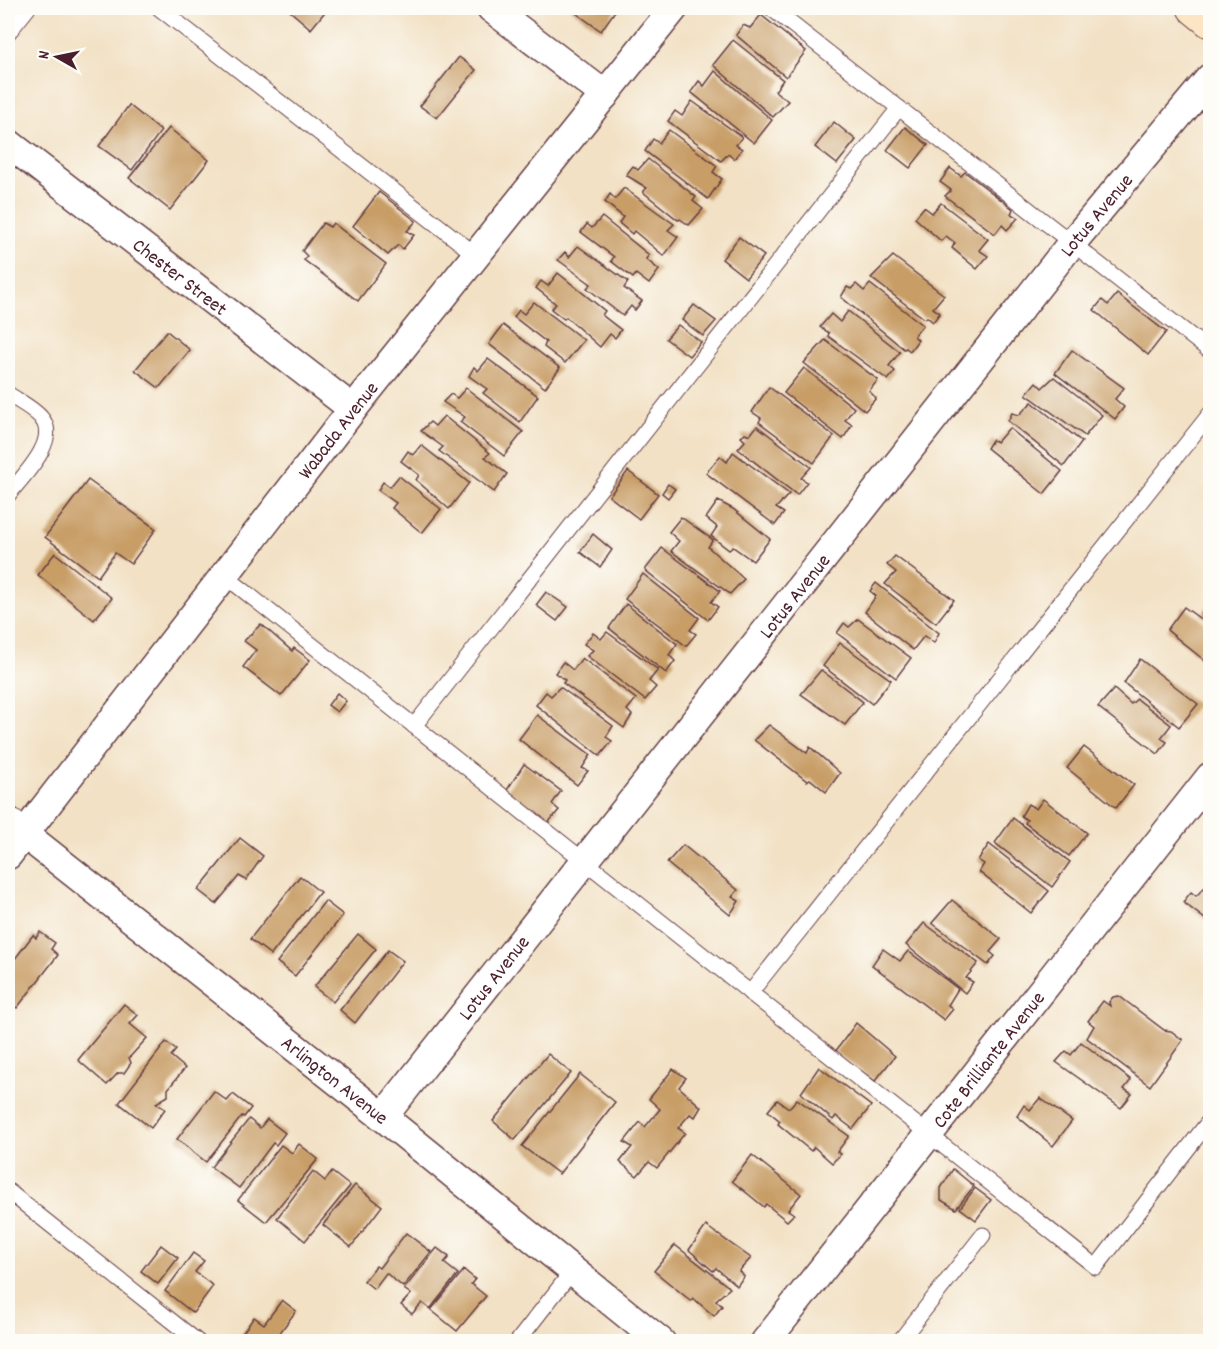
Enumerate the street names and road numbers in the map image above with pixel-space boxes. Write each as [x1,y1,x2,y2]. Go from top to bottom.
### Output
street label: Lotus Avenue [1055,169,1141,264]
street label: Chester Street [125,233,232,324]
street label: Wabada Avenue [293,376,387,486]
street label: Lotus Avenue [754,549,839,646]
street label: Lotus Avenue [453,931,538,1027]
street label: Cote Brilliante Avenue [927,986,1053,1136]
street label: Arlington Avenue [274,1031,393,1133]

